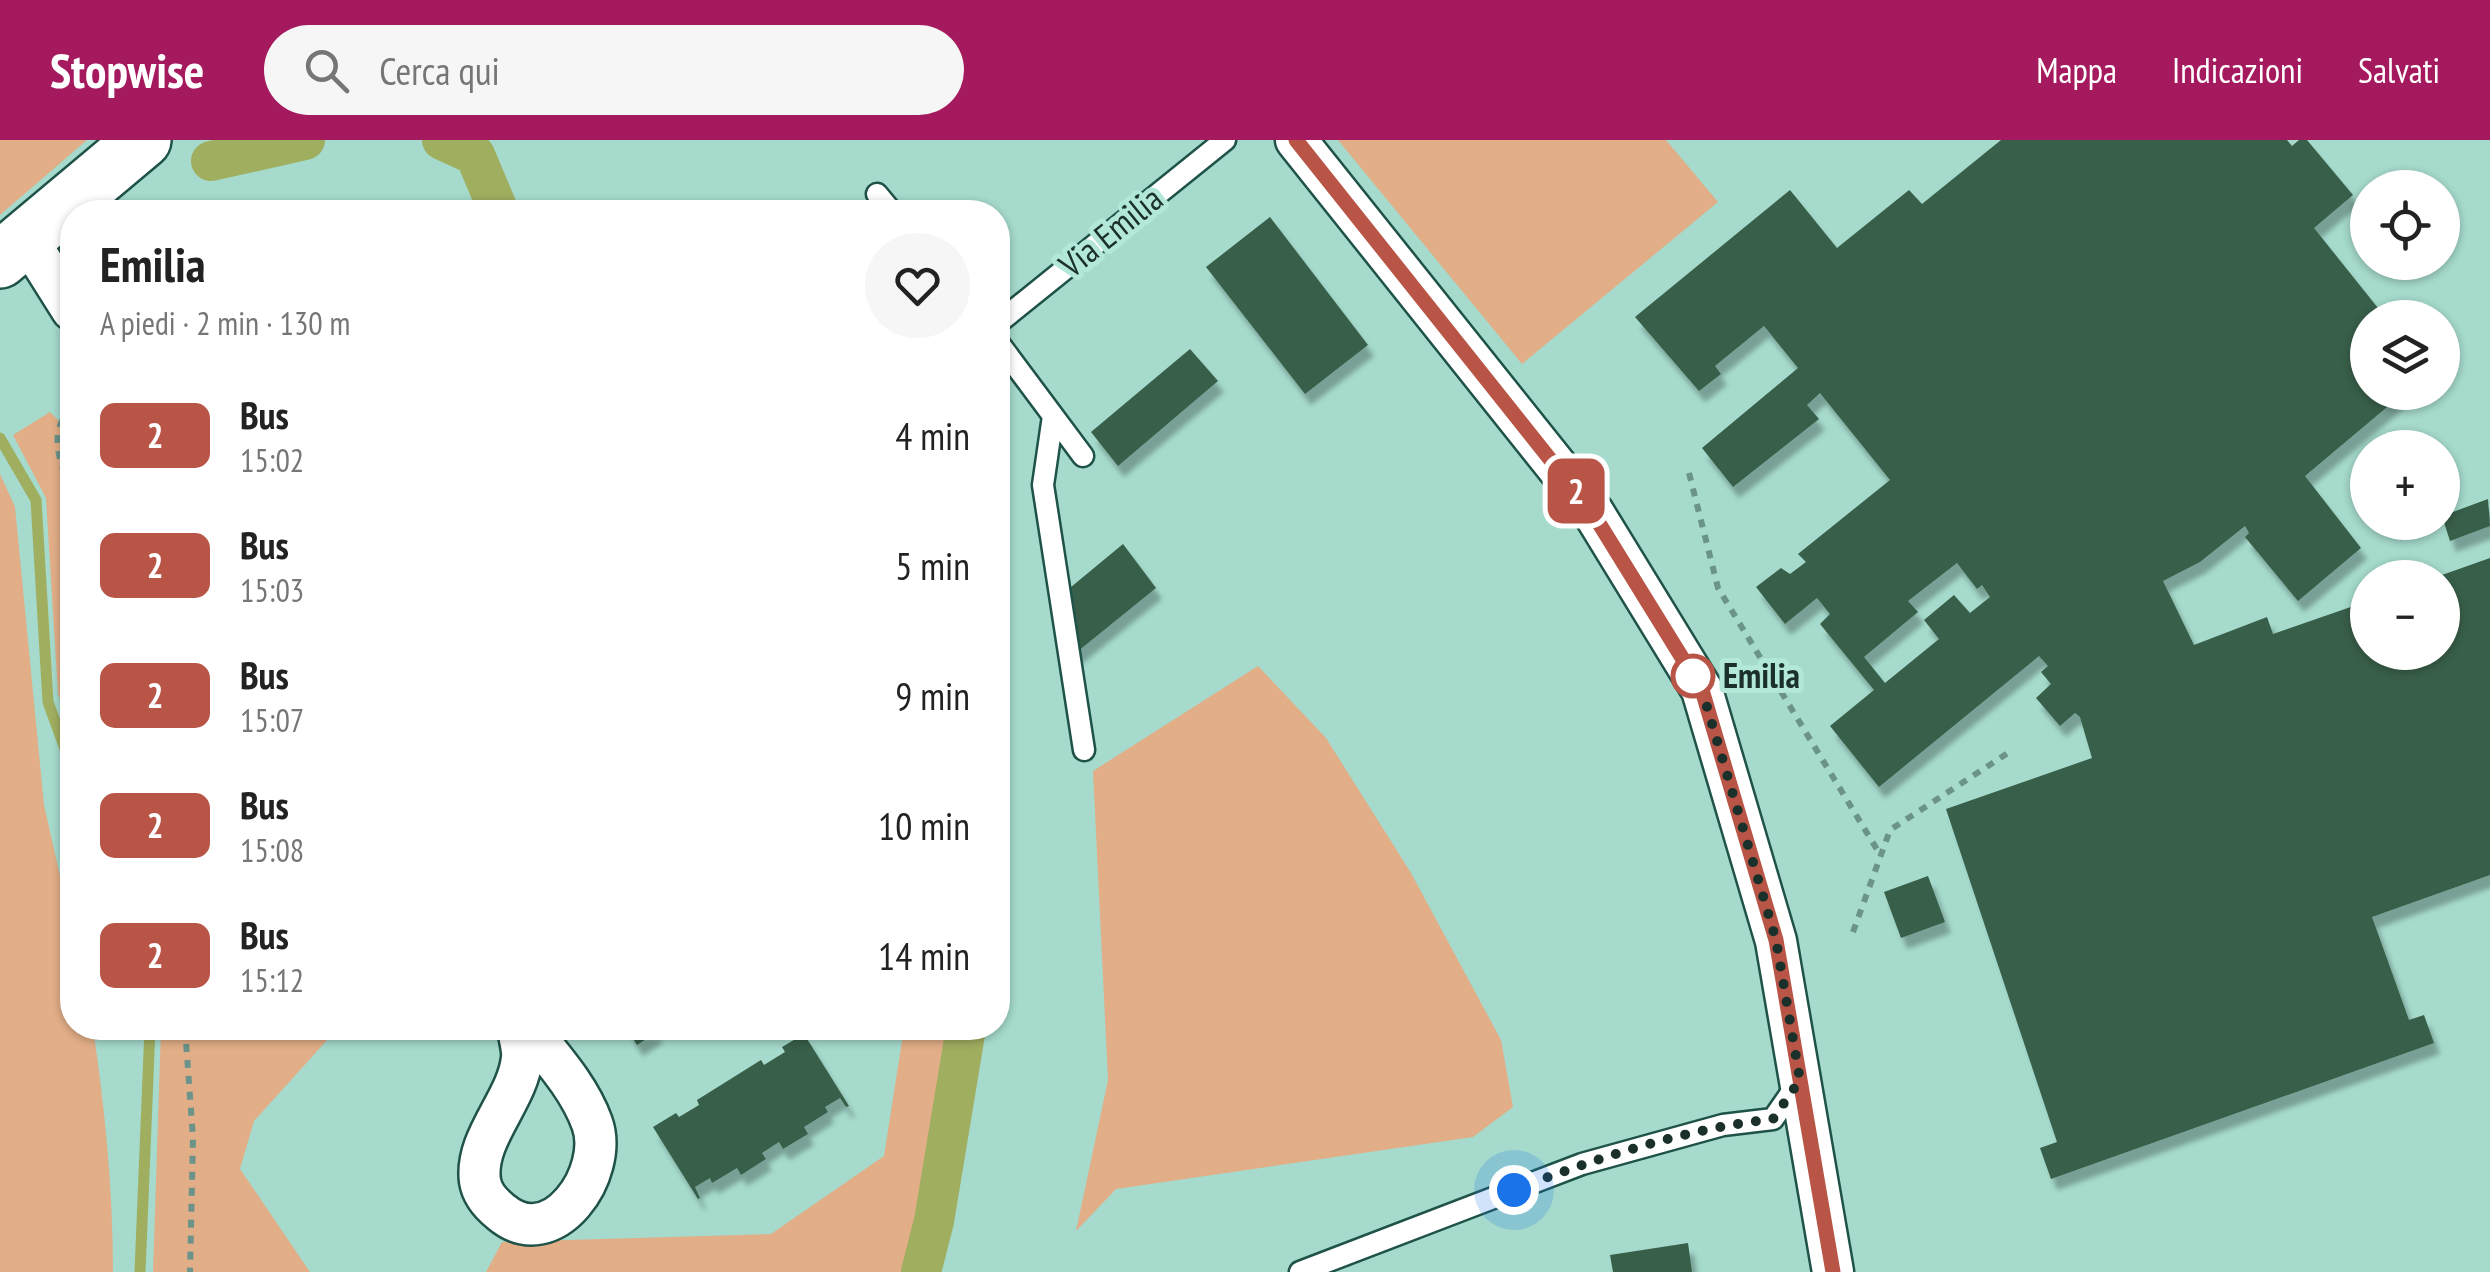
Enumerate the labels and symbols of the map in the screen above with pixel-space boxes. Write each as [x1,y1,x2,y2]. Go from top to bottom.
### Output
street label: Via Emilia [1048,175,1172,288]
line badge: 2 [1544,458,1608,524]
place label: Emilia [1723,652,1800,698]
marker: Emilia [1672,655,1714,697]
your location [1489,1165,1539,1215]

